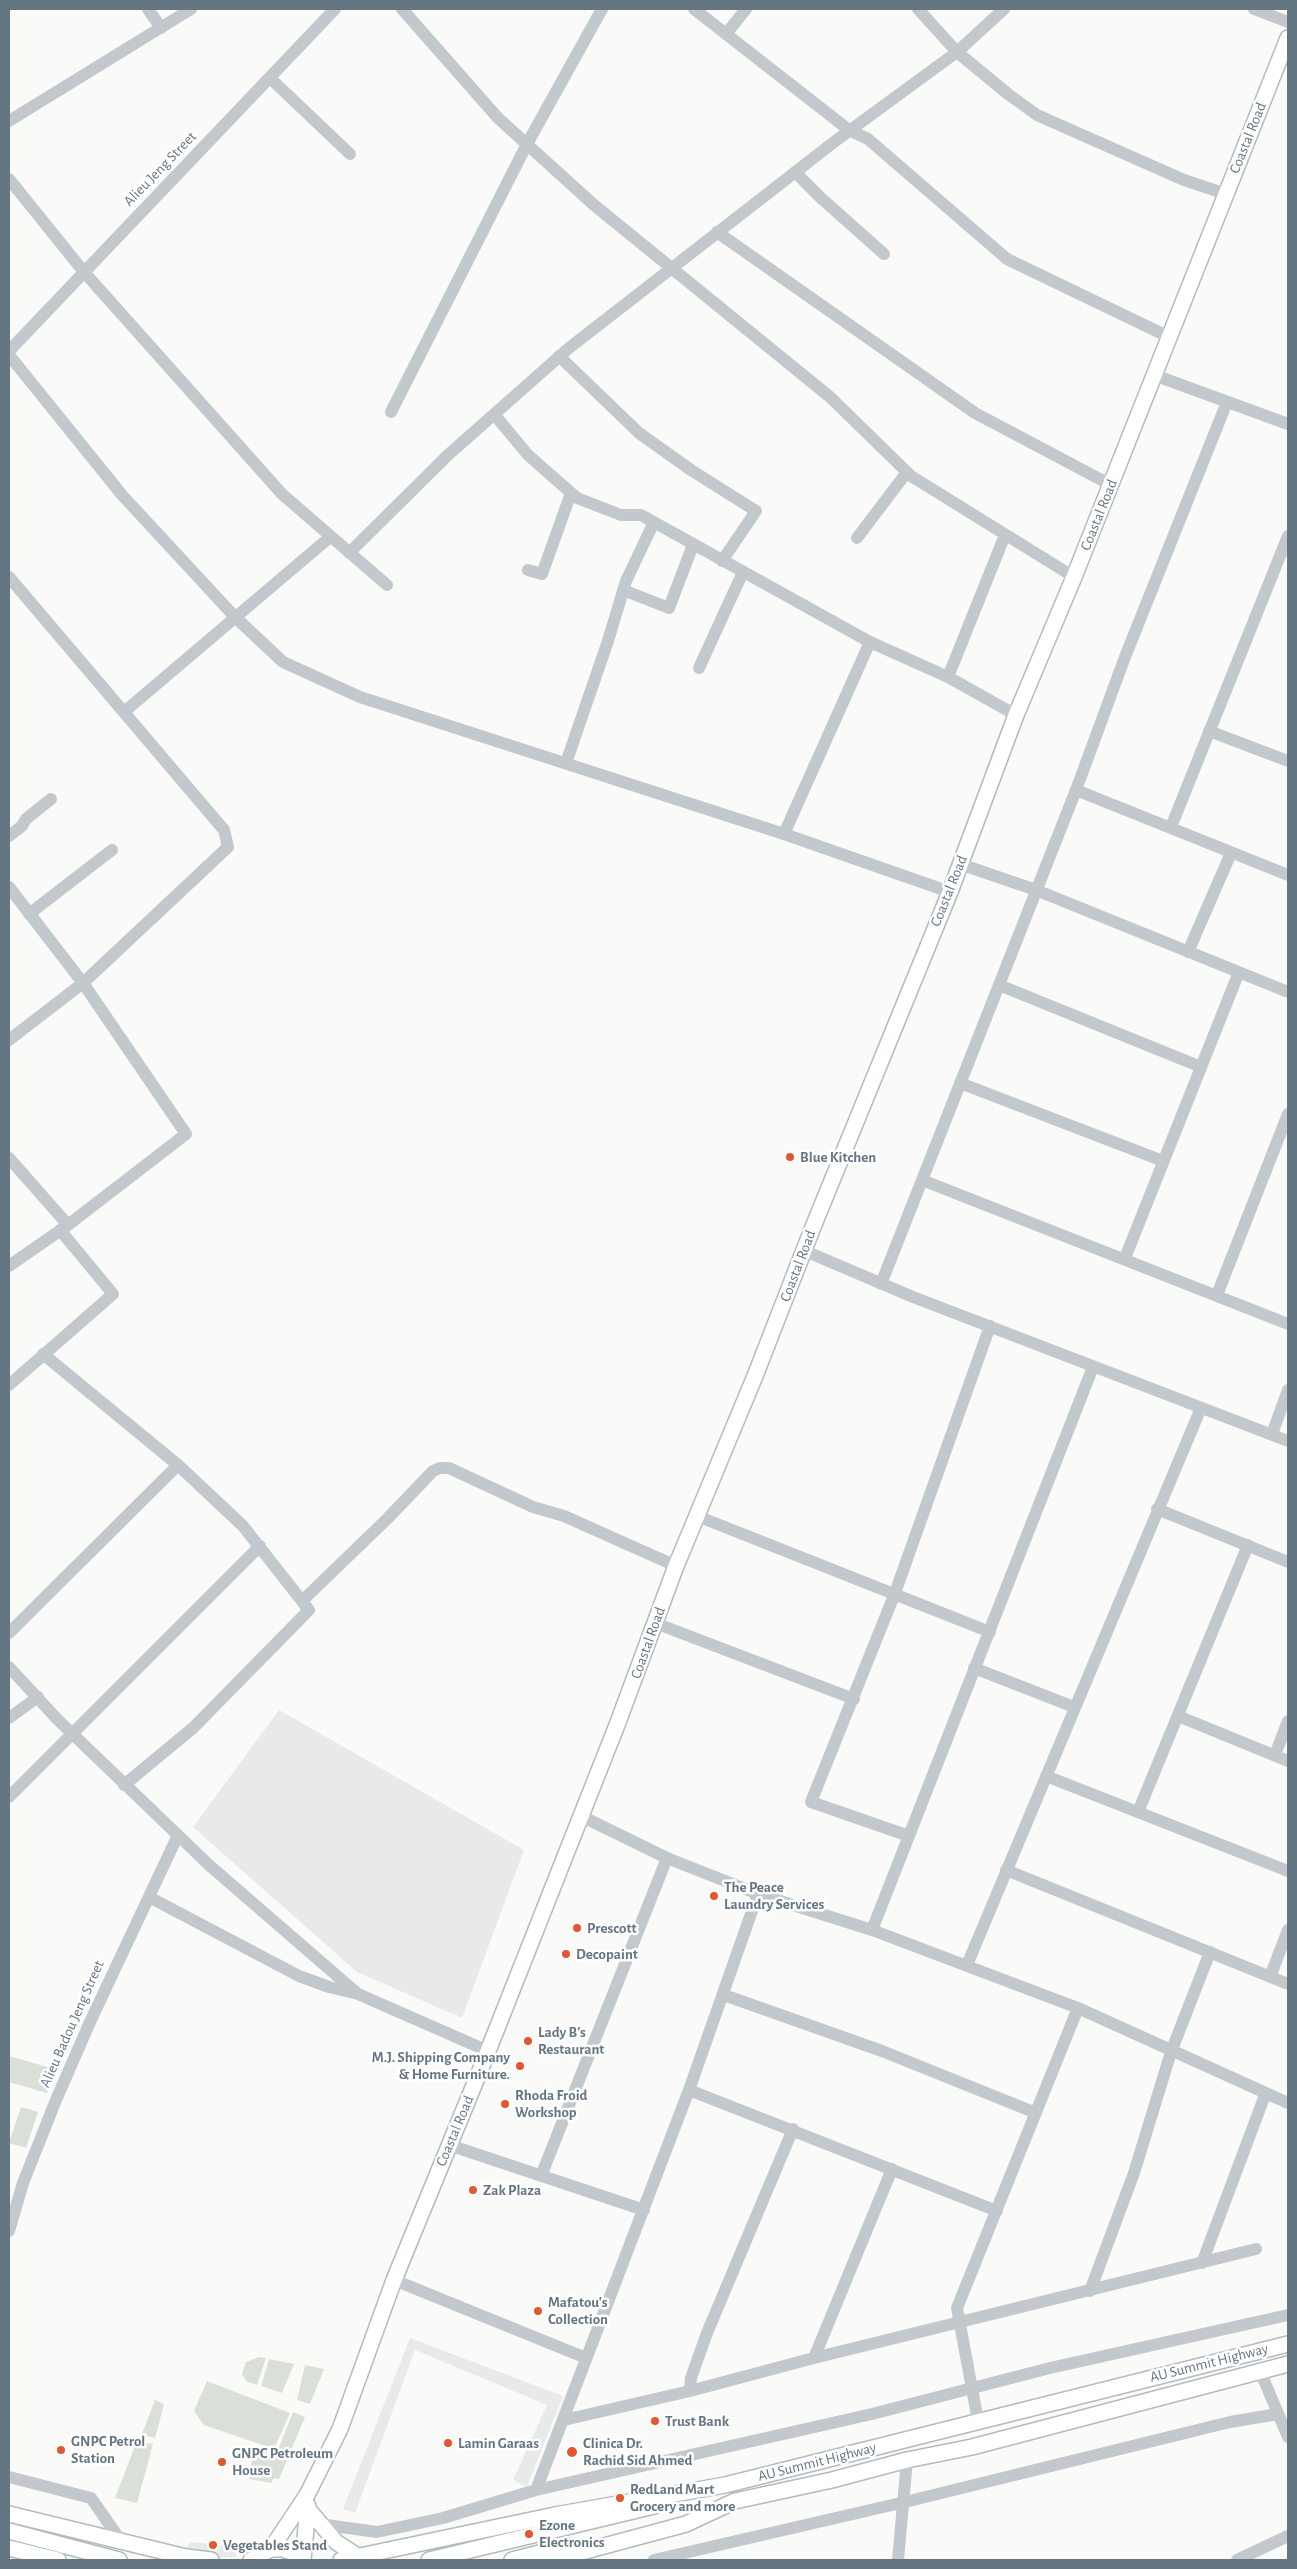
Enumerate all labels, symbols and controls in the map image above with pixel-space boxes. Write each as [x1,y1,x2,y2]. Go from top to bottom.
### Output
street label: Coastal Road [1226,100,1270,176]
street label: Alieu Jeng Street [120,128,200,210]
street label: Coastal Road [1077,477,1121,553]
street label: Coastal Road [927,853,971,929]
place label: Blue Kitchen [800,1148,876,1166]
marker: Blue Kitchen [784,1151,796,1163]
street label: Coastal Road [776,1228,820,1304]
street label: Coastal Road [627,1605,669,1681]
place label: The Peace Laundry Services [724,1878,824,1913]
marker: The Peace Laundry Services [708,1890,720,1902]
place label: Prescott [587,1919,637,1937]
marker: Prescott [571,1922,583,1934]
place label: Decopaint [576,1945,638,1963]
marker: Decopaint [560,1948,572,1960]
street label: Alieu Badou Jeng Street [36,1958,108,2090]
place label: Lady B's Restaurant [538,2023,604,2058]
marker: Lady B's Restaurant [522,2035,534,2047]
place label: M.J. Shipping Company & Home Furniture. [372,2048,510,2083]
marker: M.J. Shipping Company & Home Furniture. [514,2060,526,2072]
place label: Rhoda Froid Workshop [515,2086,587,2121]
street label: Coastal Road [432,2093,478,2169]
marker: Rhoda Froid Workshop [499,2098,511,2110]
place label: Zak Plaza [483,2181,541,2199]
marker: Zak Plaza [467,2184,479,2196]
place label: Mafatou's Collection [548,2293,608,2328]
marker: Mafatou's Collection [532,2305,544,2317]
street label: AU Summit Highway [1148,2340,1270,2386]
place label: Trust Bank [665,2412,729,2430]
marker: Trust Bank [649,2415,661,2427]
place label: GNPC Petrol Station [71,2432,145,2467]
place label: Lamin Garaas [458,2434,539,2452]
place label: Clinica Dr. Rachid Sid Ahmed [583,2434,692,2469]
marker: Lamin Garaas [442,2437,454,2449]
street label: AU Summit Highway [756,2439,878,2485]
marker: GNPC Petrol Station [55,2444,67,2456]
place label: GNPC Petroleum House [232,2444,333,2479]
marker: Clinica Dr. Rachid Sid Ahmed [565,2445,579,2459]
marker: GNPC Petroleum House [216,2456,228,2468]
place label: RedLand Mart Grocery and more [630,2480,735,2515]
marker: RedLand Mart Grocery and more [614,2492,626,2504]
place label: Ezone Electronics [539,2516,605,2551]
marker: Ezone Electronics [523,2528,535,2540]
place label: Vegetables Stand [223,2536,327,2554]
marker: Vegetables Stand [207,2539,219,2551]

